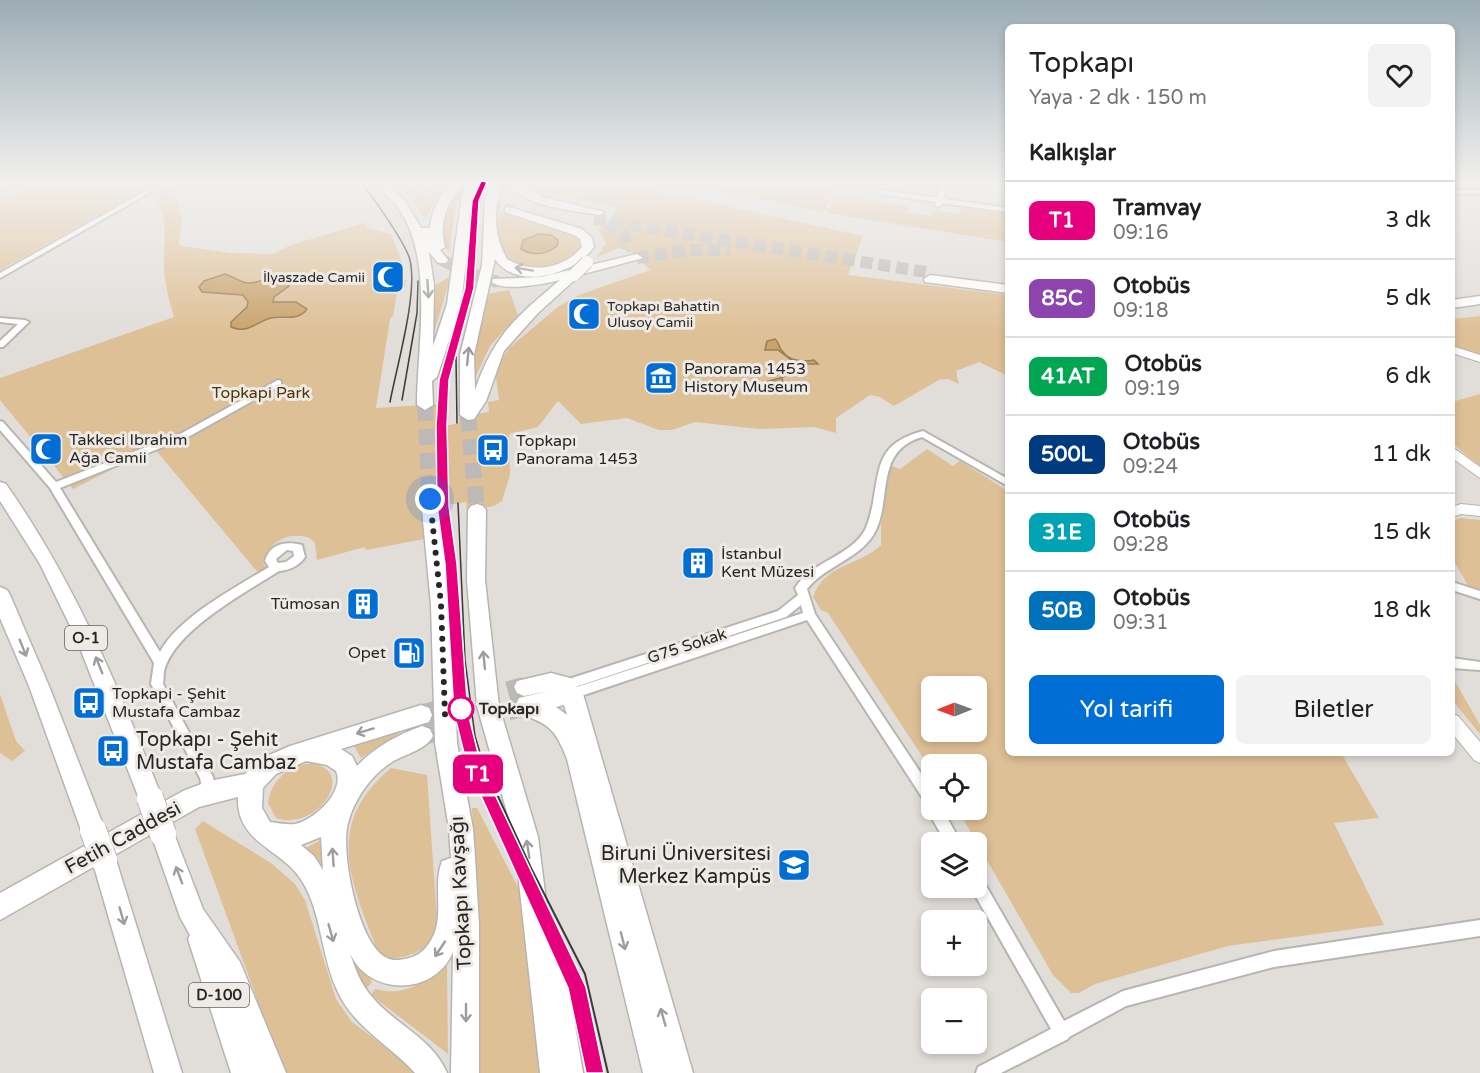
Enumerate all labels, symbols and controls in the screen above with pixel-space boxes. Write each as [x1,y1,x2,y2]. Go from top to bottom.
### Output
button: heart [1368,44,1431,107]
text: Topkapı [1029,46,1134,80]
text: Yaya · 2 dk · 150 m [1029,86,1207,110]
text: Kalkışlar [1029,140,1116,166]
text: Tramvay [1113,195,1201,221]
text: 3 dk [1386,207,1431,233]
text: T1 [1049,208,1075,233]
text: 09:16 [1113,221,1168,245]
mosque icon: İlyaszade Camii [370,259,406,295]
one-way arrow [515,263,535,274]
place label: İlyaszade Camii [263,269,365,286]
text: Otobüs [1113,273,1190,299]
one-way arrow [423,278,434,298]
text: 5 dk [1386,285,1431,311]
text: 85C [1042,286,1082,311]
mosque icon: Topkapı Bahattin Ulusoy Camii [566,296,602,332]
place label: Topkapı Bahattin Ulusoy Camii [607,298,720,331]
text: 09:18 [1113,299,1168,323]
one-way arrow [463,347,474,367]
text: Otobüs [1125,351,1202,377]
place label: Panorama 1453 History Museum [684,359,808,397]
museum icon: Panorama 1453 History Museum [643,360,679,396]
text: 6 dk [1386,363,1431,389]
text: 41AT [1041,364,1095,389]
text: 09:19 [1125,377,1180,401]
park label: Topkapi Park [212,383,311,403]
text: Otobüs [1123,429,1200,455]
place label: Takkeci Ibrahim Ağa Camii [69,430,188,468]
mosque icon: Takkeci Ibrahim Ağa Camii [28,431,64,467]
place label: Topkapı Panorama 1453 [516,431,638,469]
bus stop icon: Topkapı Panorama 1453 [475,432,511,468]
text: 11 dk [1372,441,1431,467]
text: 500L [1041,442,1093,467]
text: 09:24 [1123,455,1178,479]
your location [415,484,445,514]
text: Otobüs [1113,507,1190,533]
text: 15 dk [1372,519,1431,545]
text: 31E [1042,520,1082,545]
text: 09:28 [1113,533,1168,557]
place label: İstanbul Kent Müzesi [721,544,814,582]
building icon: İstanbul Kent Müzesi [680,545,716,581]
text: Otobüs [1113,585,1190,611]
building icon: Tümosan [345,586,381,622]
place label: Tümosan [271,594,340,614]
text: 18 dk [1372,597,1431,623]
text: 50B [1042,598,1082,623]
text: 09:31 [1113,611,1168,635]
street label: G75 Sokak [645,624,729,668]
road number: O-1 [65,626,107,650]
fuel station icon: Opet [391,635,427,671]
one-way arrow [18,639,29,657]
place label: Opet [348,643,386,663]
one-way arrow [478,650,489,670]
one-way arrow [93,657,104,675]
button: Yol tarifi [1029,675,1224,744]
button: Biletler [1236,675,1431,744]
north arrow [921,676,987,742]
map controls [921,676,987,1054]
place label: Topkapi - Şehit Mustafa Cambaz [112,684,240,722]
bus stop icon: Topkapi - Şehit Mustafa Cambaz [71,685,107,721]
marker: Topkapı [448,696,474,722]
place label: Topkapı [478,699,539,719]
one-way arrow [356,726,375,737]
place label: Topkapı - Şehit Mustafa Cambaz [136,728,296,775]
bus stop icon: Topkapı - Şehit Mustafa Cambaz [95,733,131,769]
line badge: T1 [451,754,505,794]
button: locate [921,754,987,820]
text: T1 [465,762,491,787]
street label: Fetih Caddesi [61,796,185,880]
street label: Topkapı Kavşağı [445,816,477,970]
button: layers [921,832,987,898]
one-way arrow [522,840,533,859]
place label: Biruni Üniversitesi Merkez Kampüs [601,841,771,889]
school or university icon: Biruni Üniversitesi Merkez Kampüs [776,847,812,883]
one-way arrow [327,848,338,868]
one-way arrow [173,867,184,885]
one-way arrow [117,906,128,925]
button: + [921,910,987,976]
one-way arrow [326,923,337,942]
one-way arrow [618,931,630,950]
one-way arrow [434,940,447,957]
road number: D-100 [189,983,249,1007]
button: − [921,988,987,1054]
one-way arrow [460,1003,472,1023]
one-way arrow [657,1008,668,1027]

